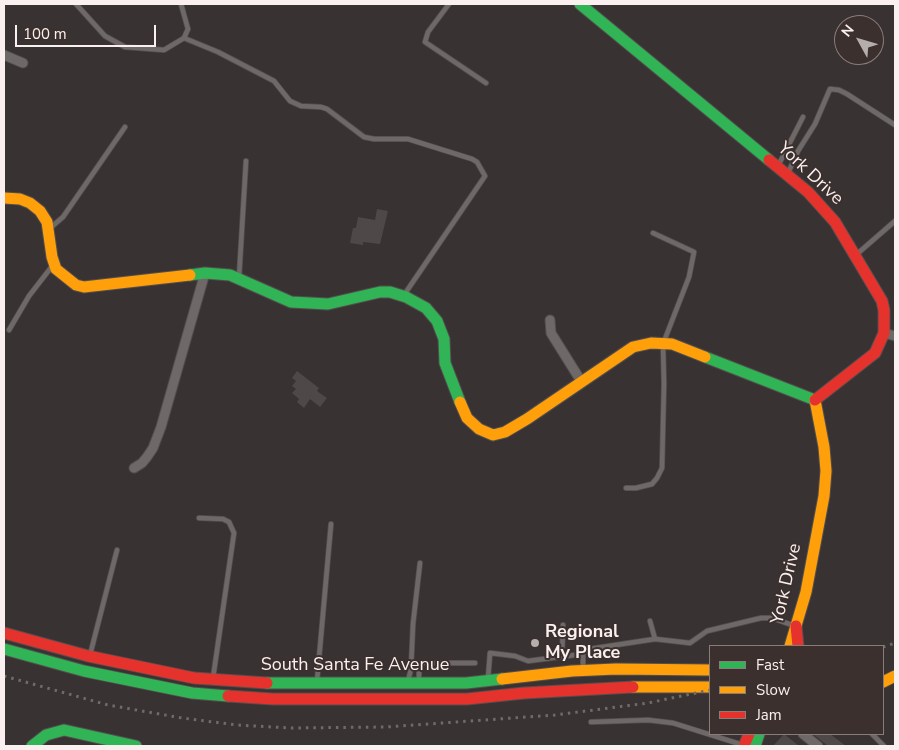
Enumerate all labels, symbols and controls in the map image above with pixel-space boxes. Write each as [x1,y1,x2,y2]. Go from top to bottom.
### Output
scale bar [18,15,159,47]
north arrow [834,15,884,65]
text: N [837,21,858,41]
text: 100 m [23,24,67,44]
street label: York Drive [773,138,847,210]
street label: York Drive [767,542,807,626]
place label: Regional My Place [545,622,620,664]
marker: Regional My Place [529,637,541,649]
legend [709,645,884,735]
street label: South Santa Fe Avenue [261,655,449,677]
text: Fast [756,655,784,675]
text: Slow [756,680,790,700]
text: Jam [756,705,782,725]

